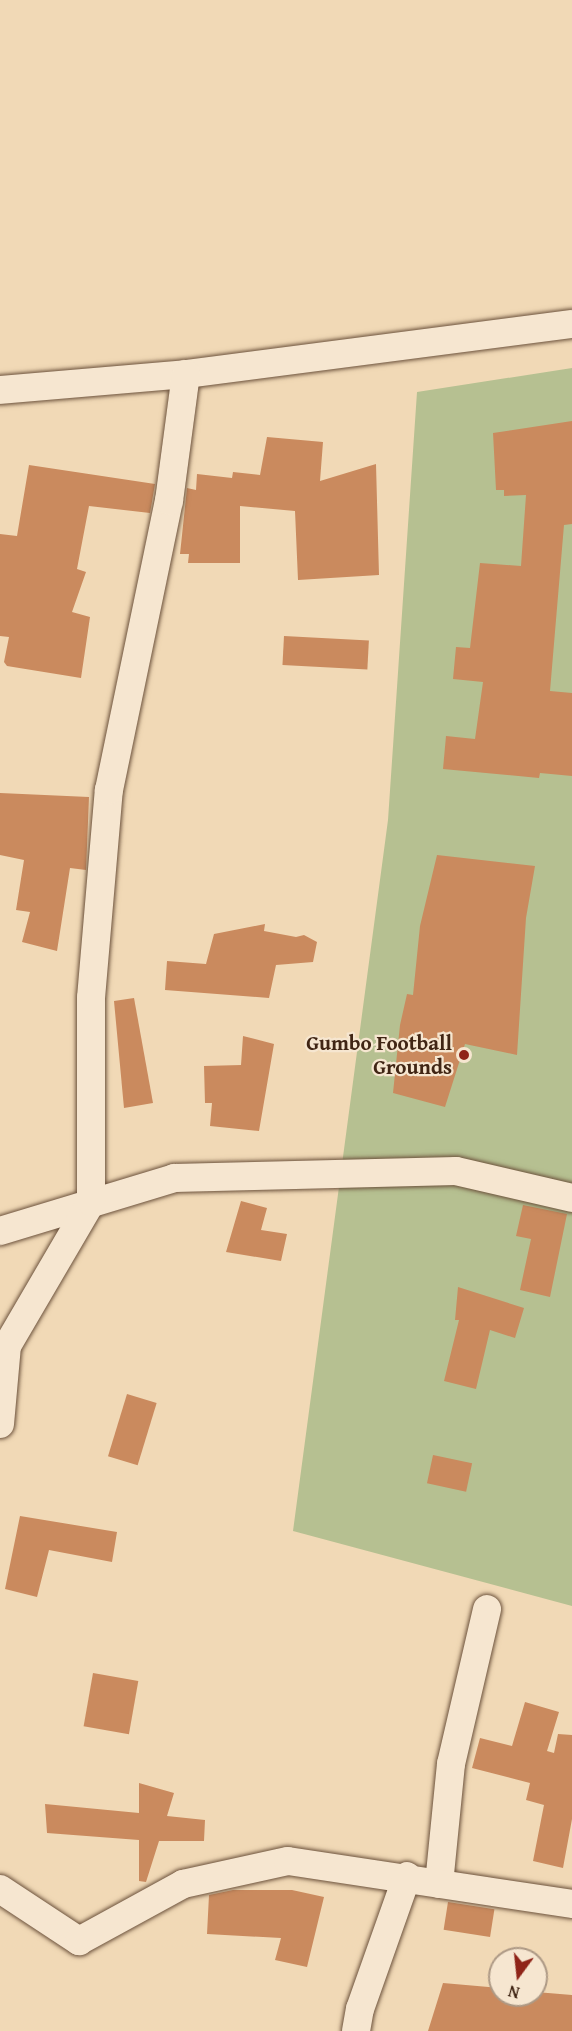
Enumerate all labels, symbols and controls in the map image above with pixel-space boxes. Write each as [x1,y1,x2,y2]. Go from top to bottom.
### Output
place label: Gumbo Football Grounds [306,1030,452,1080]
marker: Gumbo Football Grounds [457,1048,471,1062]
north arrow [488,1947,548,2007]
text: N [506,1979,522,2005]

